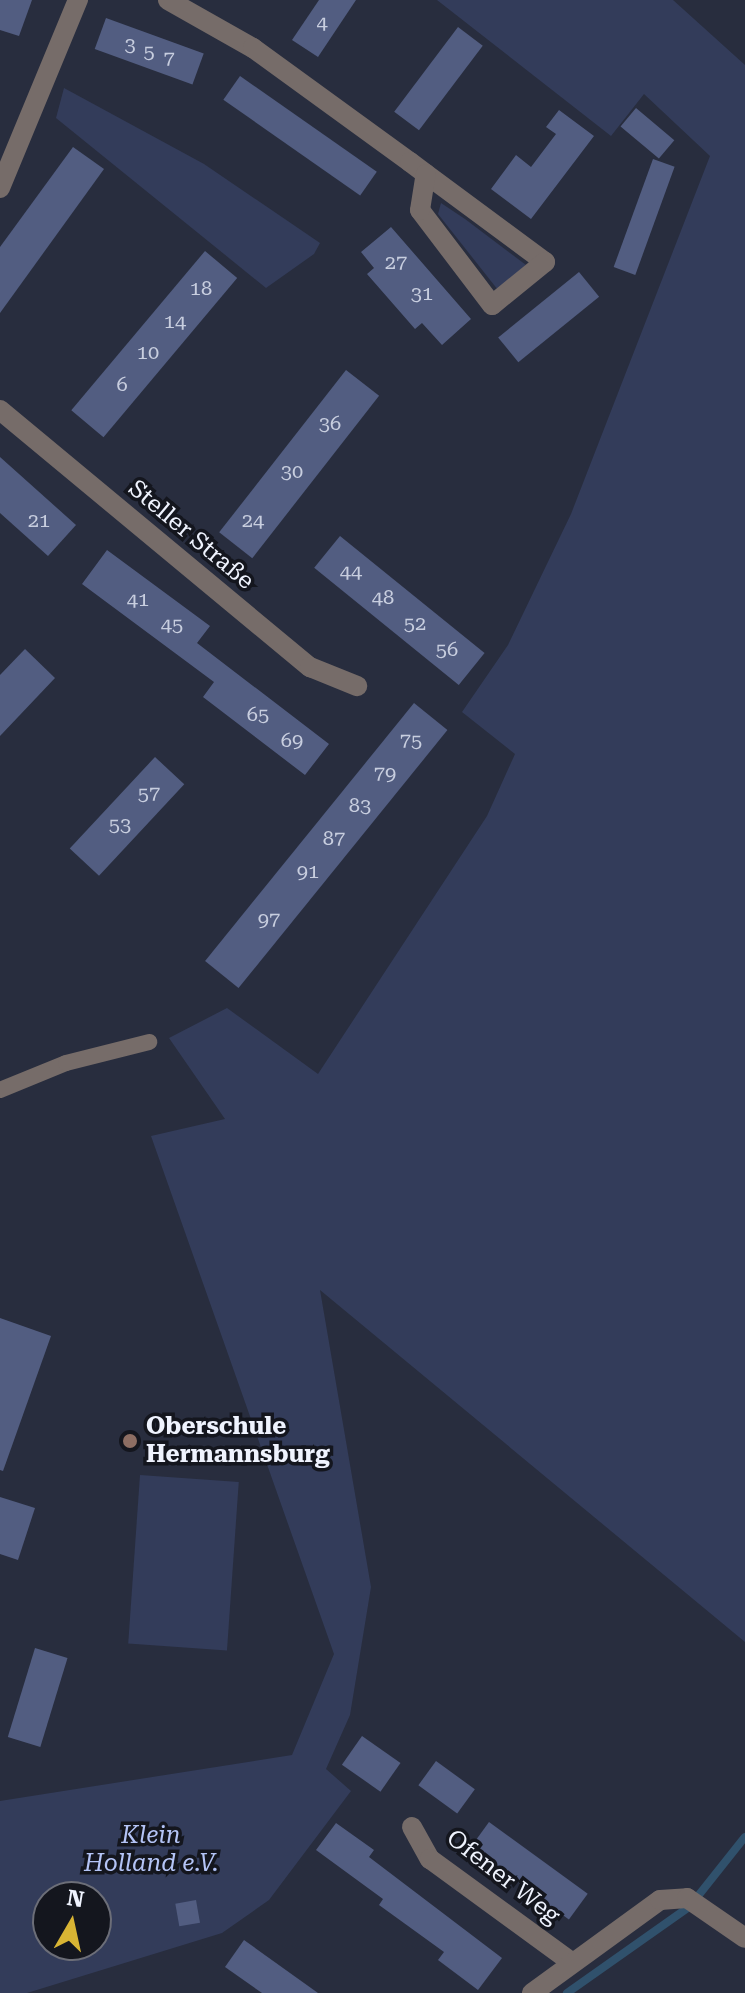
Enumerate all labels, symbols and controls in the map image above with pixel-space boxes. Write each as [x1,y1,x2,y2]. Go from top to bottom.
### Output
house number: 4 [316,10,328,34]
house number: 3 [124,32,136,56]
house number: 5 [143,39,155,63]
house number: 7 [163,46,175,70]
house number: 27 [385,250,407,274]
house number: 18 [190,276,212,300]
house number: 31 [411,281,433,305]
house number: 14 [164,309,186,333]
house number: 10 [137,340,159,364]
house number: 6 [116,372,128,396]
house number: 36 [319,411,341,435]
house number: 30 [281,459,303,483]
street label: Steller Straße [122,474,260,596]
house number: 21 [28,508,50,532]
house number: 24 [242,508,264,532]
house number: 44 [340,559,362,583]
house number: 48 [372,585,394,609]
house number: 41 [127,587,149,611]
house number: 52 [404,611,426,635]
house number: 45 [161,612,183,636]
house number: 56 [436,637,458,661]
house number: 65 [247,702,269,726]
house number: 69 [281,728,303,752]
house number: 75 [400,728,422,752]
house number: 79 [374,761,396,785]
house number: 57 [138,781,160,805]
house number: 83 [349,793,371,817]
house number: 53 [109,812,131,836]
house number: 87 [323,826,345,850]
house number: 91 [297,859,319,883]
house number: 97 [258,907,280,931]
place label: Oberschule Hermannsburg [146,1413,330,1469]
marker: Oberschule Hermannsburg [121,1432,139,1450]
park label: Klein Holland e.V. [84,1822,218,1878]
street label: Ofener Weg [440,1824,566,1930]
north arrow [32,1881,112,1961]
text: N [65,1885,86,1912]

